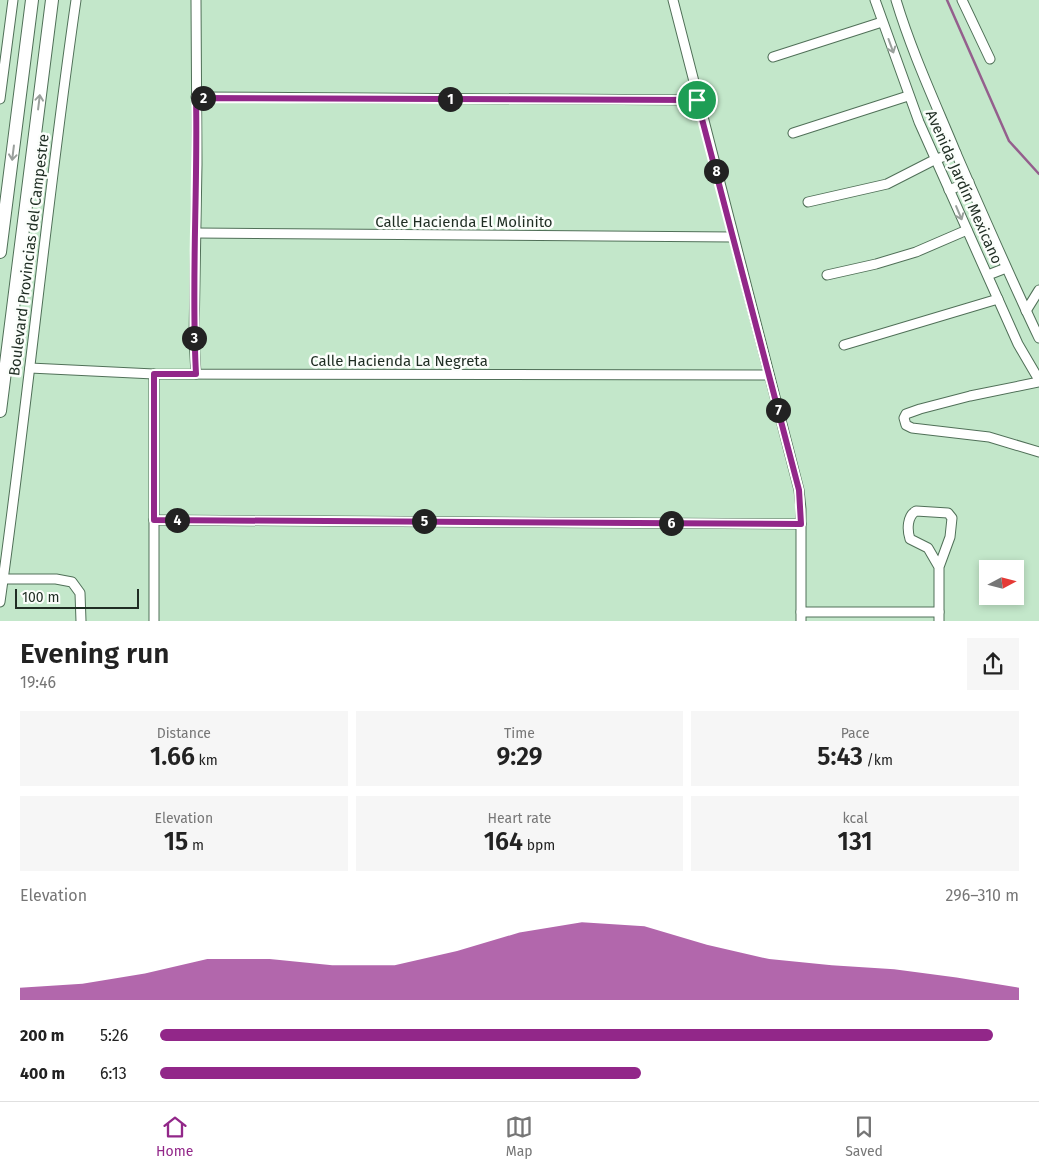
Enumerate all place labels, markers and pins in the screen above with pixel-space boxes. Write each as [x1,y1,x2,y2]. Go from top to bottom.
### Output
pin [676,79,718,121]
pin: 2 [190,86,216,110]
pin: 1 [438,86,462,112]
pin: 8 [704,158,728,184]
pin: 3 [182,326,206,350]
pin: 7 [766,398,790,422]
pin: 4 [164,508,190,532]
pin: 5 [412,508,436,534]
pin: 6 [658,510,684,536]

